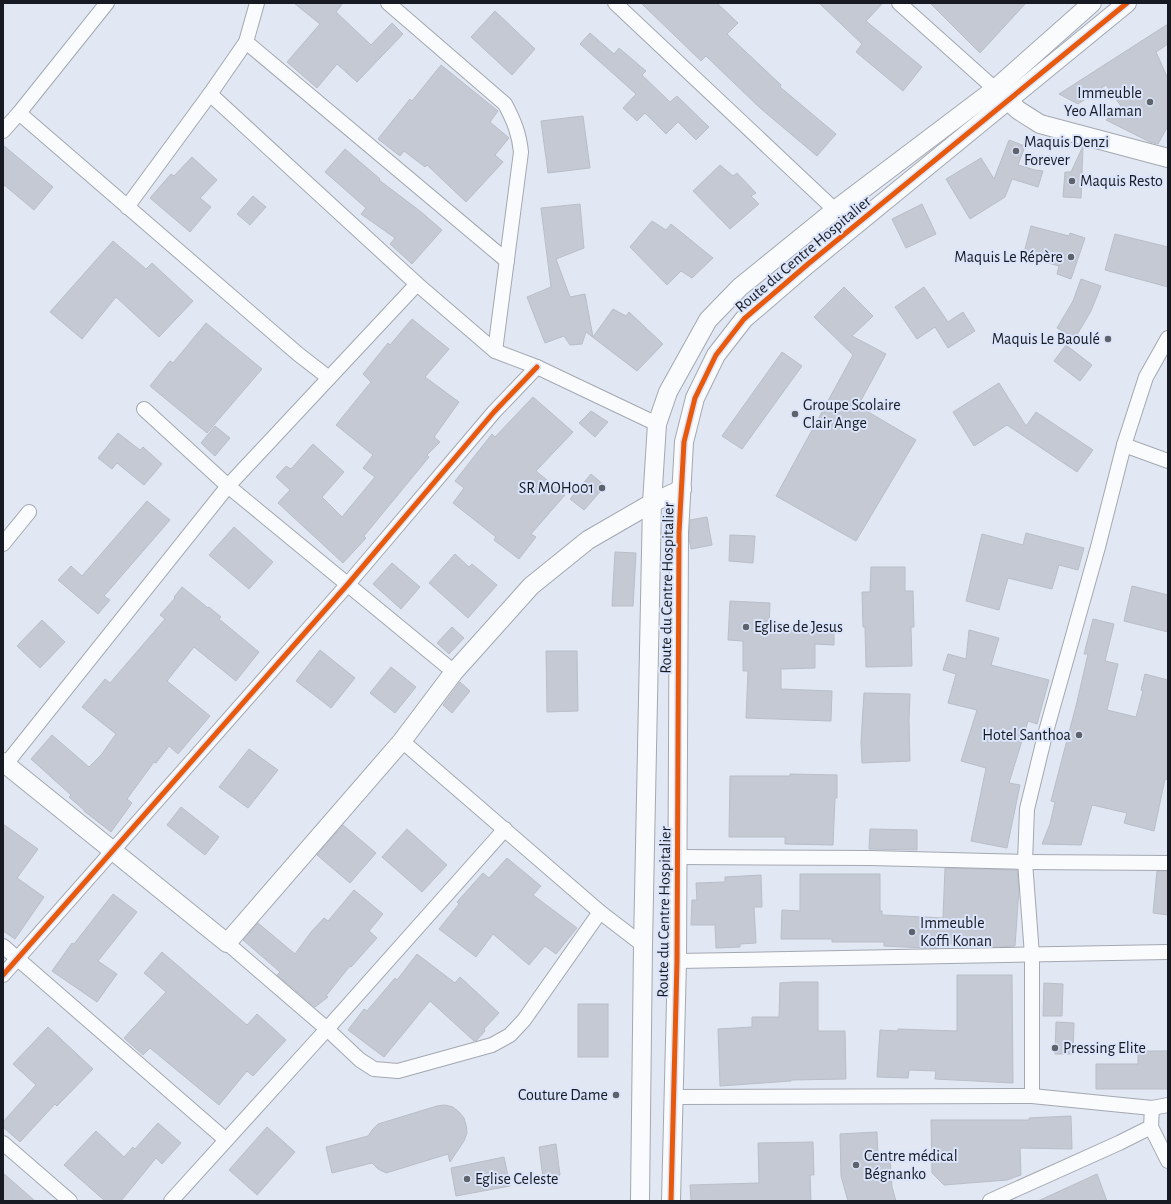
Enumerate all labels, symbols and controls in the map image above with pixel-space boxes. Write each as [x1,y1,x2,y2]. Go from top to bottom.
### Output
place label: Immeuble Yeo Allaman [1064,85,1142,119]
marker: Immeuble Yeo Allaman [1145,97,1155,107]
place label: Maquis Denzi Forever [1024,134,1109,168]
marker: Maquis Denzi Forever [1011,146,1021,156]
place label: Maquis Resto [1080,173,1163,189]
marker: Maquis Resto [1067,176,1077,186]
street label: Route du Centre Hospitalier [732,192,874,315]
place label: Maquis Le Répère [954,249,1063,265]
marker: Maquis Le Répère [1066,252,1076,262]
place label: Maquis Le Baoulé [992,331,1100,347]
marker: Maquis Le Baoulé [1103,334,1113,344]
place label: Groupe Scolaire Clair Ange [803,397,901,431]
marker: Groupe Scolaire Clair Ange [790,409,800,419]
place label: SR MOH001 [519,480,594,496]
marker: SR MOH001 [597,483,607,493]
street label: Route du Centre Hospitalier [658,501,677,674]
place label: Eglise de Jesus [754,619,843,635]
marker: Eglise de Jesus [741,622,751,632]
place label: Hotel Santhoa [982,727,1071,743]
marker: Hotel Santhoa [1074,730,1084,740]
street label: Route du Centre Hospitalier [655,825,674,998]
place label: Immeuble Koffi Konan [920,915,992,949]
marker: Immeuble Koffi Konan [907,927,917,937]
place label: Pressing Elite [1063,1040,1146,1056]
marker: Pressing Elite [1050,1043,1060,1053]
place label: Couture Dame [518,1087,608,1103]
marker: Couture Dame [611,1090,621,1100]
place label: Centre médical Bégnanko [864,1148,958,1182]
marker: Centre médical Bégnanko [851,1160,861,1170]
place label: Eglise Celeste [475,1171,559,1187]
marker: Eglise Celeste [462,1174,472,1184]

